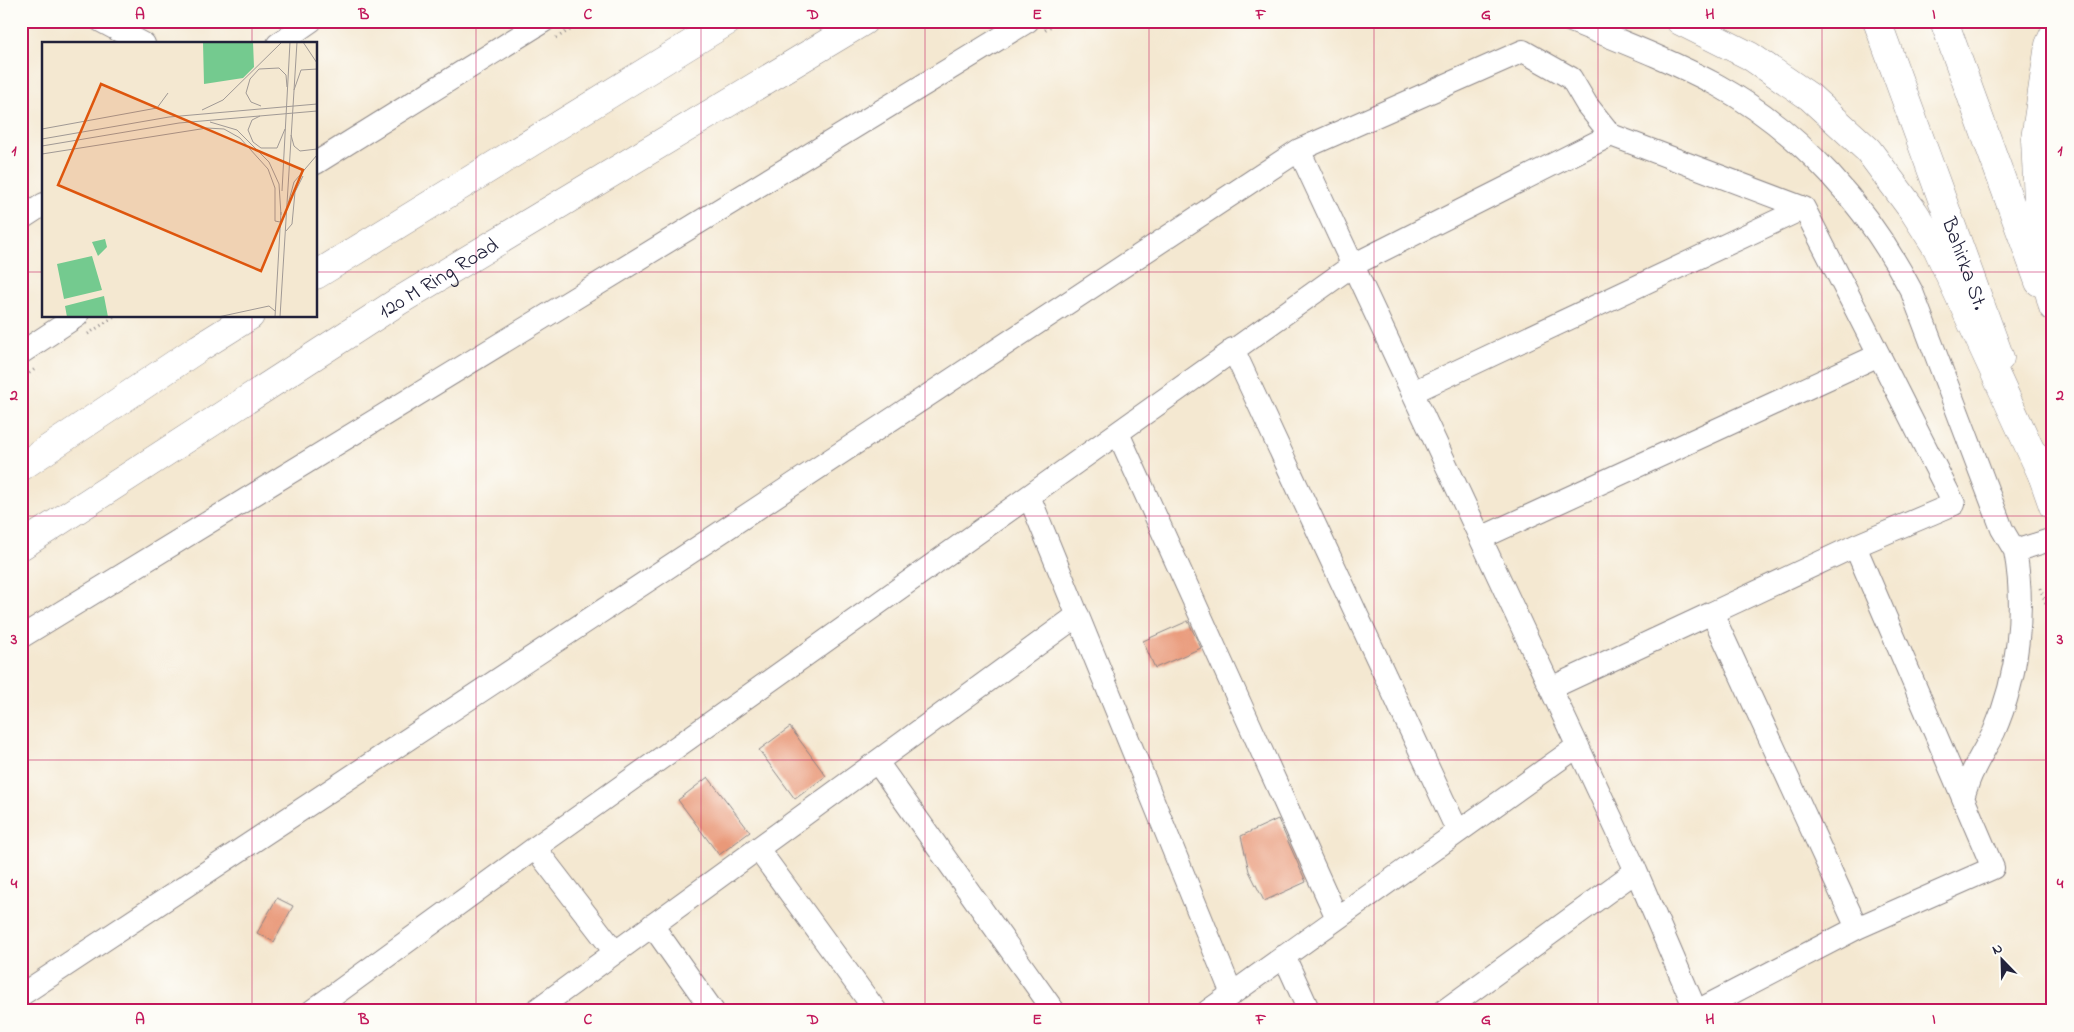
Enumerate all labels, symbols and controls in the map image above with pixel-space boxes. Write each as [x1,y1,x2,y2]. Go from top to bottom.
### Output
text: A [135,3,145,27]
text: B [358,3,370,27]
text: C [584,3,593,27]
text: D [806,3,819,27]
text: E [1032,3,1042,27]
text: F [1255,3,1267,27]
text: G [1481,3,1491,27]
text: H [1705,3,1715,27]
text: I [1932,3,1936,27]
inset map [42,42,318,318]
text: 1 [11,139,17,163]
text: 1 [2057,139,2063,163]
street label: Bahirka St. [1933,213,1994,314]
street label: 120 M Ring Road [373,231,505,327]
text: 2 [9,384,18,408]
text: 2 [2055,384,2064,408]
text: 3 [10,628,18,652]
text: 3 [2056,628,2064,652]
text: 4 [10,872,18,896]
text: 4 [2056,872,2064,896]
north arrow [1976,934,2026,984]
text: N [1989,938,2006,961]
text: A [135,1008,145,1032]
text: B [358,1008,370,1032]
text: C [584,1008,593,1032]
text: D [806,1008,819,1032]
text: E [1032,1008,1042,1032]
text: F [1255,1008,1267,1032]
text: G [1481,1008,1491,1032]
text: H [1705,1008,1715,1032]
text: I [1932,1008,1936,1032]

